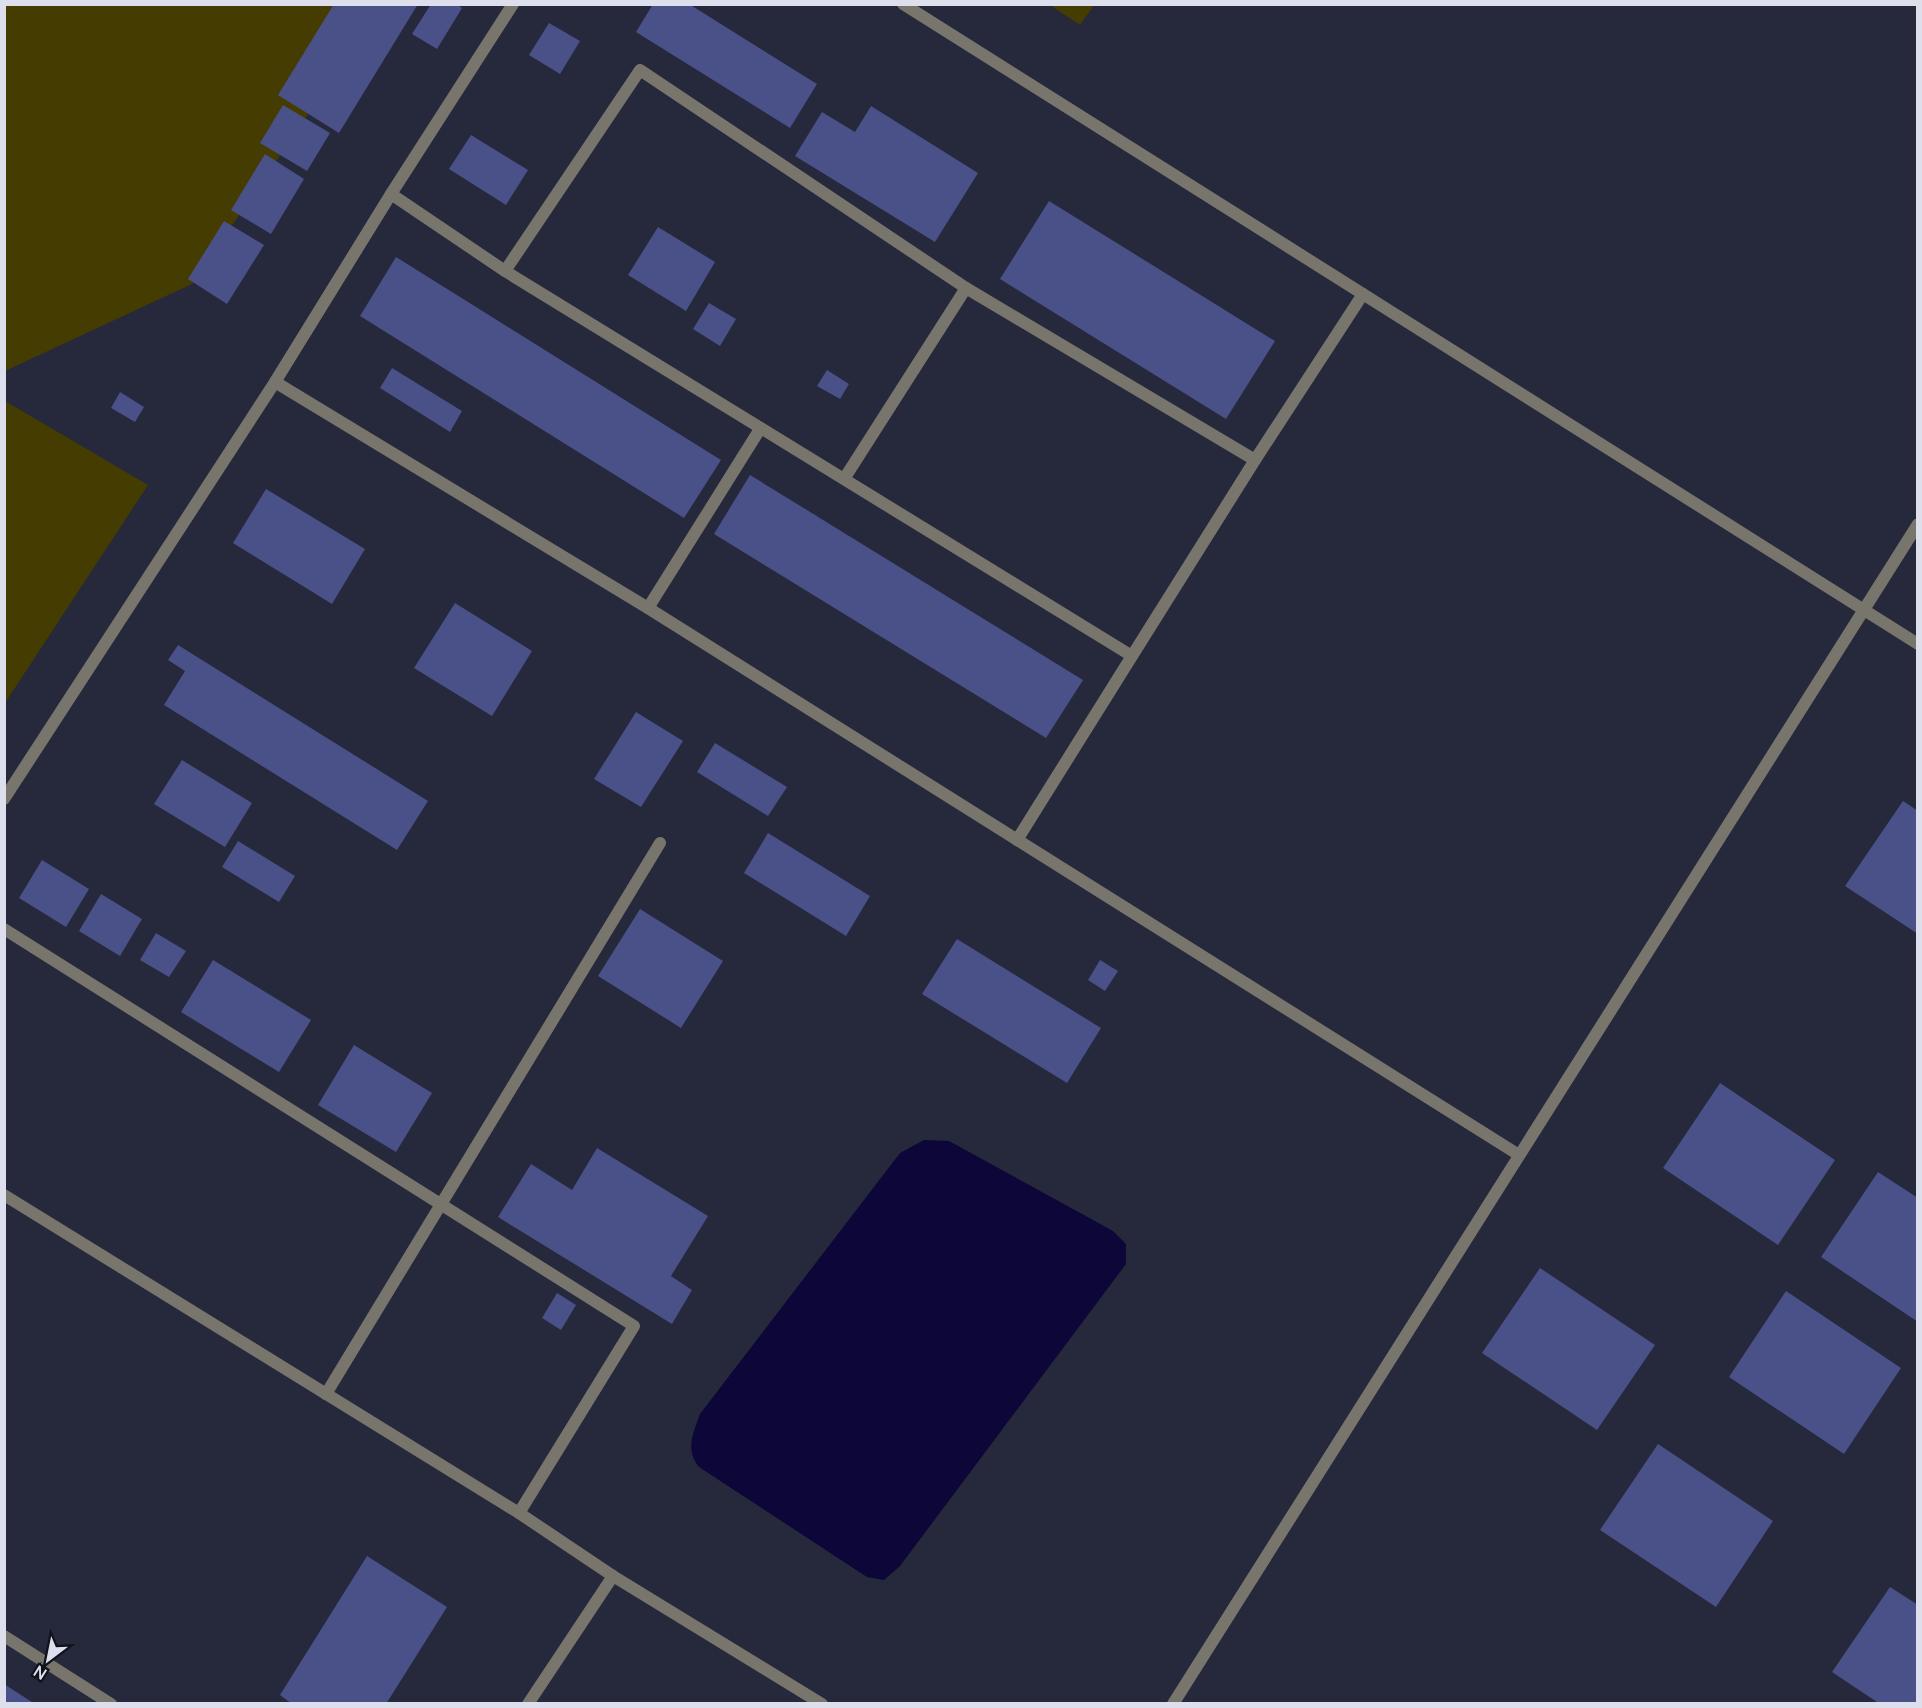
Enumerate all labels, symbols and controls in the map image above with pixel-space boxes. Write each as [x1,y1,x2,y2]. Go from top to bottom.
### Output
north arrow [18,1630,78,1690]
text: N [29,1660,51,1685]

